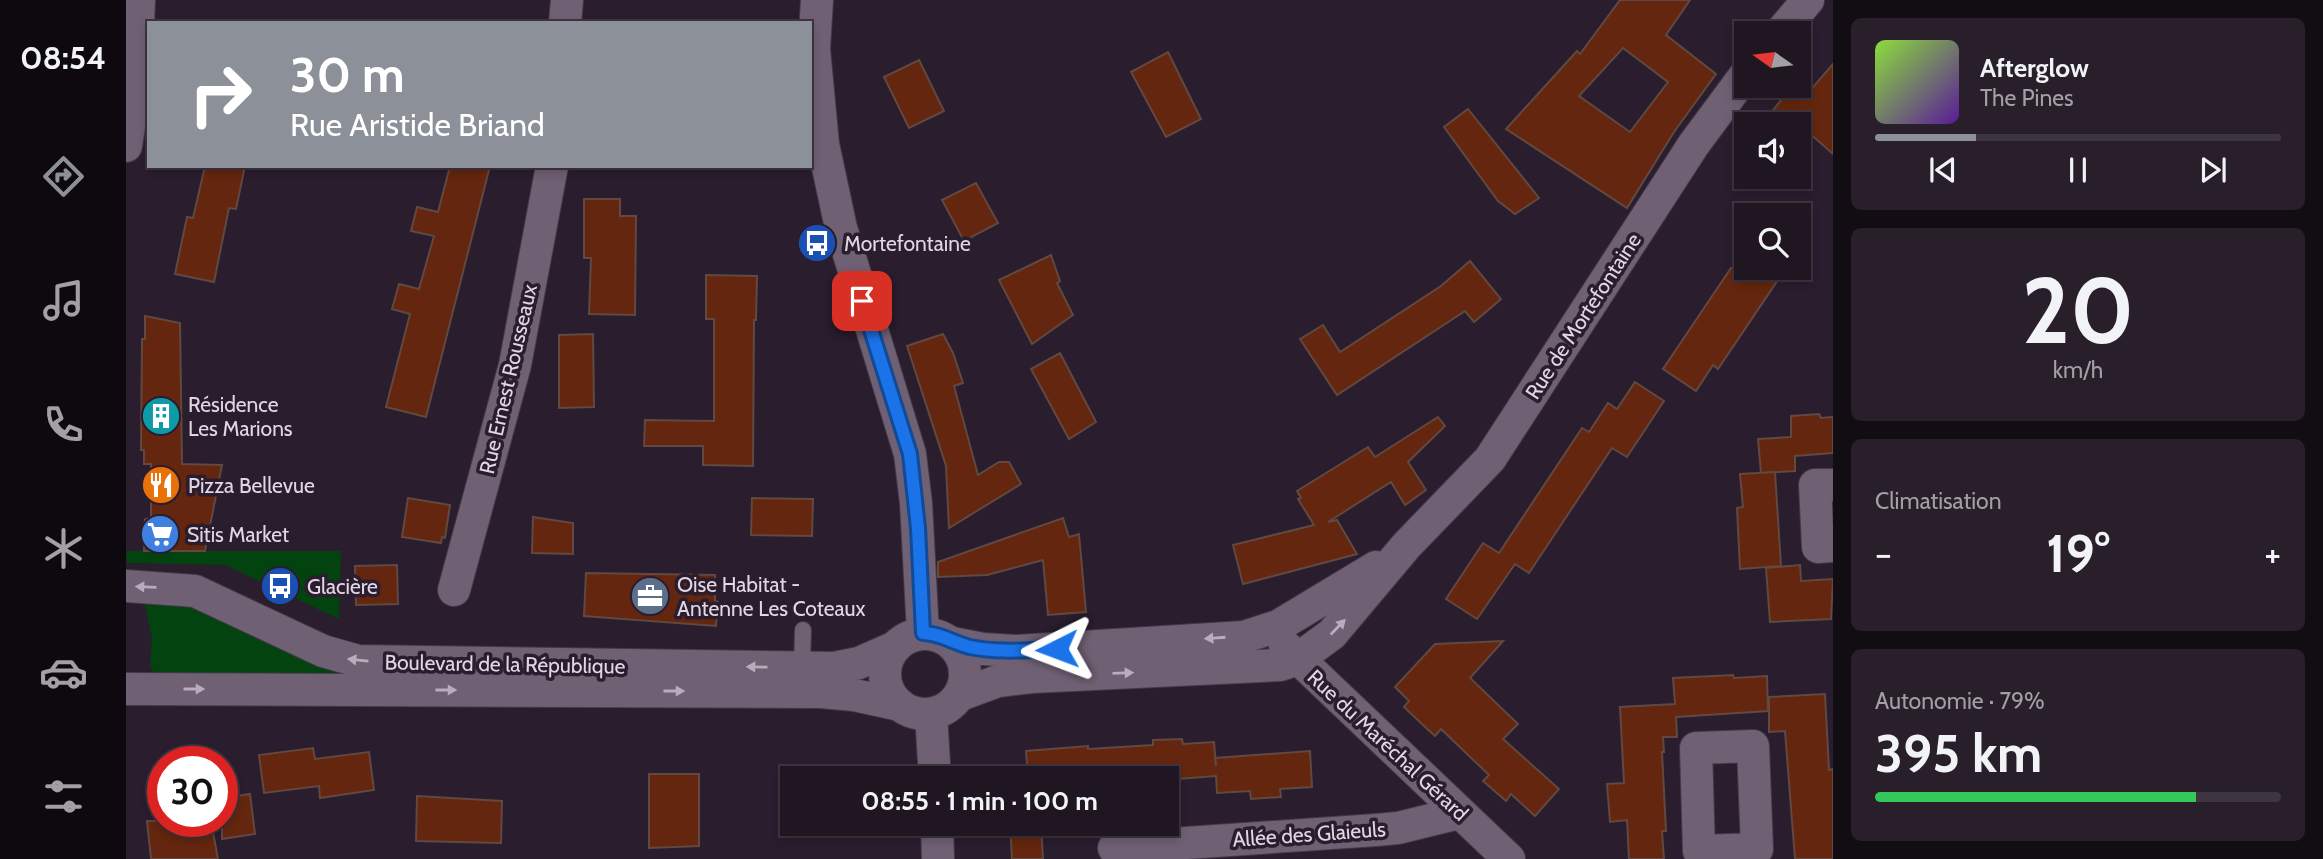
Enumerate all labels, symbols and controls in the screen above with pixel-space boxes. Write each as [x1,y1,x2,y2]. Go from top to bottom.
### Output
north arrow [1734,21,1811,98]
map controls [1734,21,1811,280]
text: 08:54 [20,38,106,77]
text: 30 m [290,45,405,104]
icon: right [175,49,266,140]
text: Afterglow [1980,52,2089,84]
text: The Pines [1980,84,2074,112]
text: Rue Aristide Briand [290,105,545,144]
button: sound [1734,112,1811,189]
icon: previous [1924,151,1962,189]
icon: pause [2059,151,2097,189]
icon: next [2194,151,2232,189]
icon: directions [39,152,88,201]
button: search [1734,203,1811,280]
bus stop icon: Mortefontaine [796,222,838,264]
street label: Rue de Mortefontaine [1520,228,1646,404]
place label: Mortefontaine [844,231,971,256]
text: 20 [2022,255,2134,366]
pin [832,271,892,331]
icon: music [39,276,88,325]
street label: Rue Ernest Rousseaux [474,282,542,476]
icon: arrive [843,282,881,320]
text: km/h [2053,356,2103,384]
place label: Résidence Les Marions [188,392,293,441]
building icon: Résidence Les Marions [140,395,182,437]
icon: phone [39,400,88,449]
restaurant icon: Pizza Bellevue [140,464,182,506]
place label: Pizza Bellevue [188,473,315,498]
text: Climatisation [1875,487,2002,515]
supermarket icon: Sitis Market [139,513,181,555]
place label: Sitis Market [187,522,289,547]
text: 19° [2046,522,2110,585]
icon: climate [39,524,88,573]
text: − [1875,530,1892,577]
text: + [2264,530,2281,577]
bus stop icon: Glacière [259,565,301,607]
place label: Oise Habitat - Antenne Les Coteaux [677,572,866,621]
place label: Glacière [307,574,378,599]
office icon: Oise Habitat - Antenne Les Coteaux [629,575,671,617]
one-way arrow [134,581,156,592]
position arrow [1020,612,1094,686]
one-way arrow [1330,618,1346,636]
one-way arrow [1204,633,1226,644]
icon: car [39,648,88,697]
street label: Boulevard de la République [384,649,626,679]
one-way arrow [347,654,369,665]
one-way arrow [745,661,767,673]
street label: Rue du Maréchal Gérard [1303,664,1473,826]
one-way arrow [1112,667,1134,678]
one-way arrow [183,683,205,695]
one-way arrow [435,684,457,696]
one-way arrow [663,686,685,697]
text: Autonomie · 79% [1875,687,2045,715]
text: 395 km [1875,722,2042,785]
speed limit sign: 30 [147,746,238,837]
icon: filters [39,772,88,821]
text: 08:55 · 1 min · 100 m [861,785,1098,817]
street label: Allée des Glaieuls [1232,816,1387,852]

